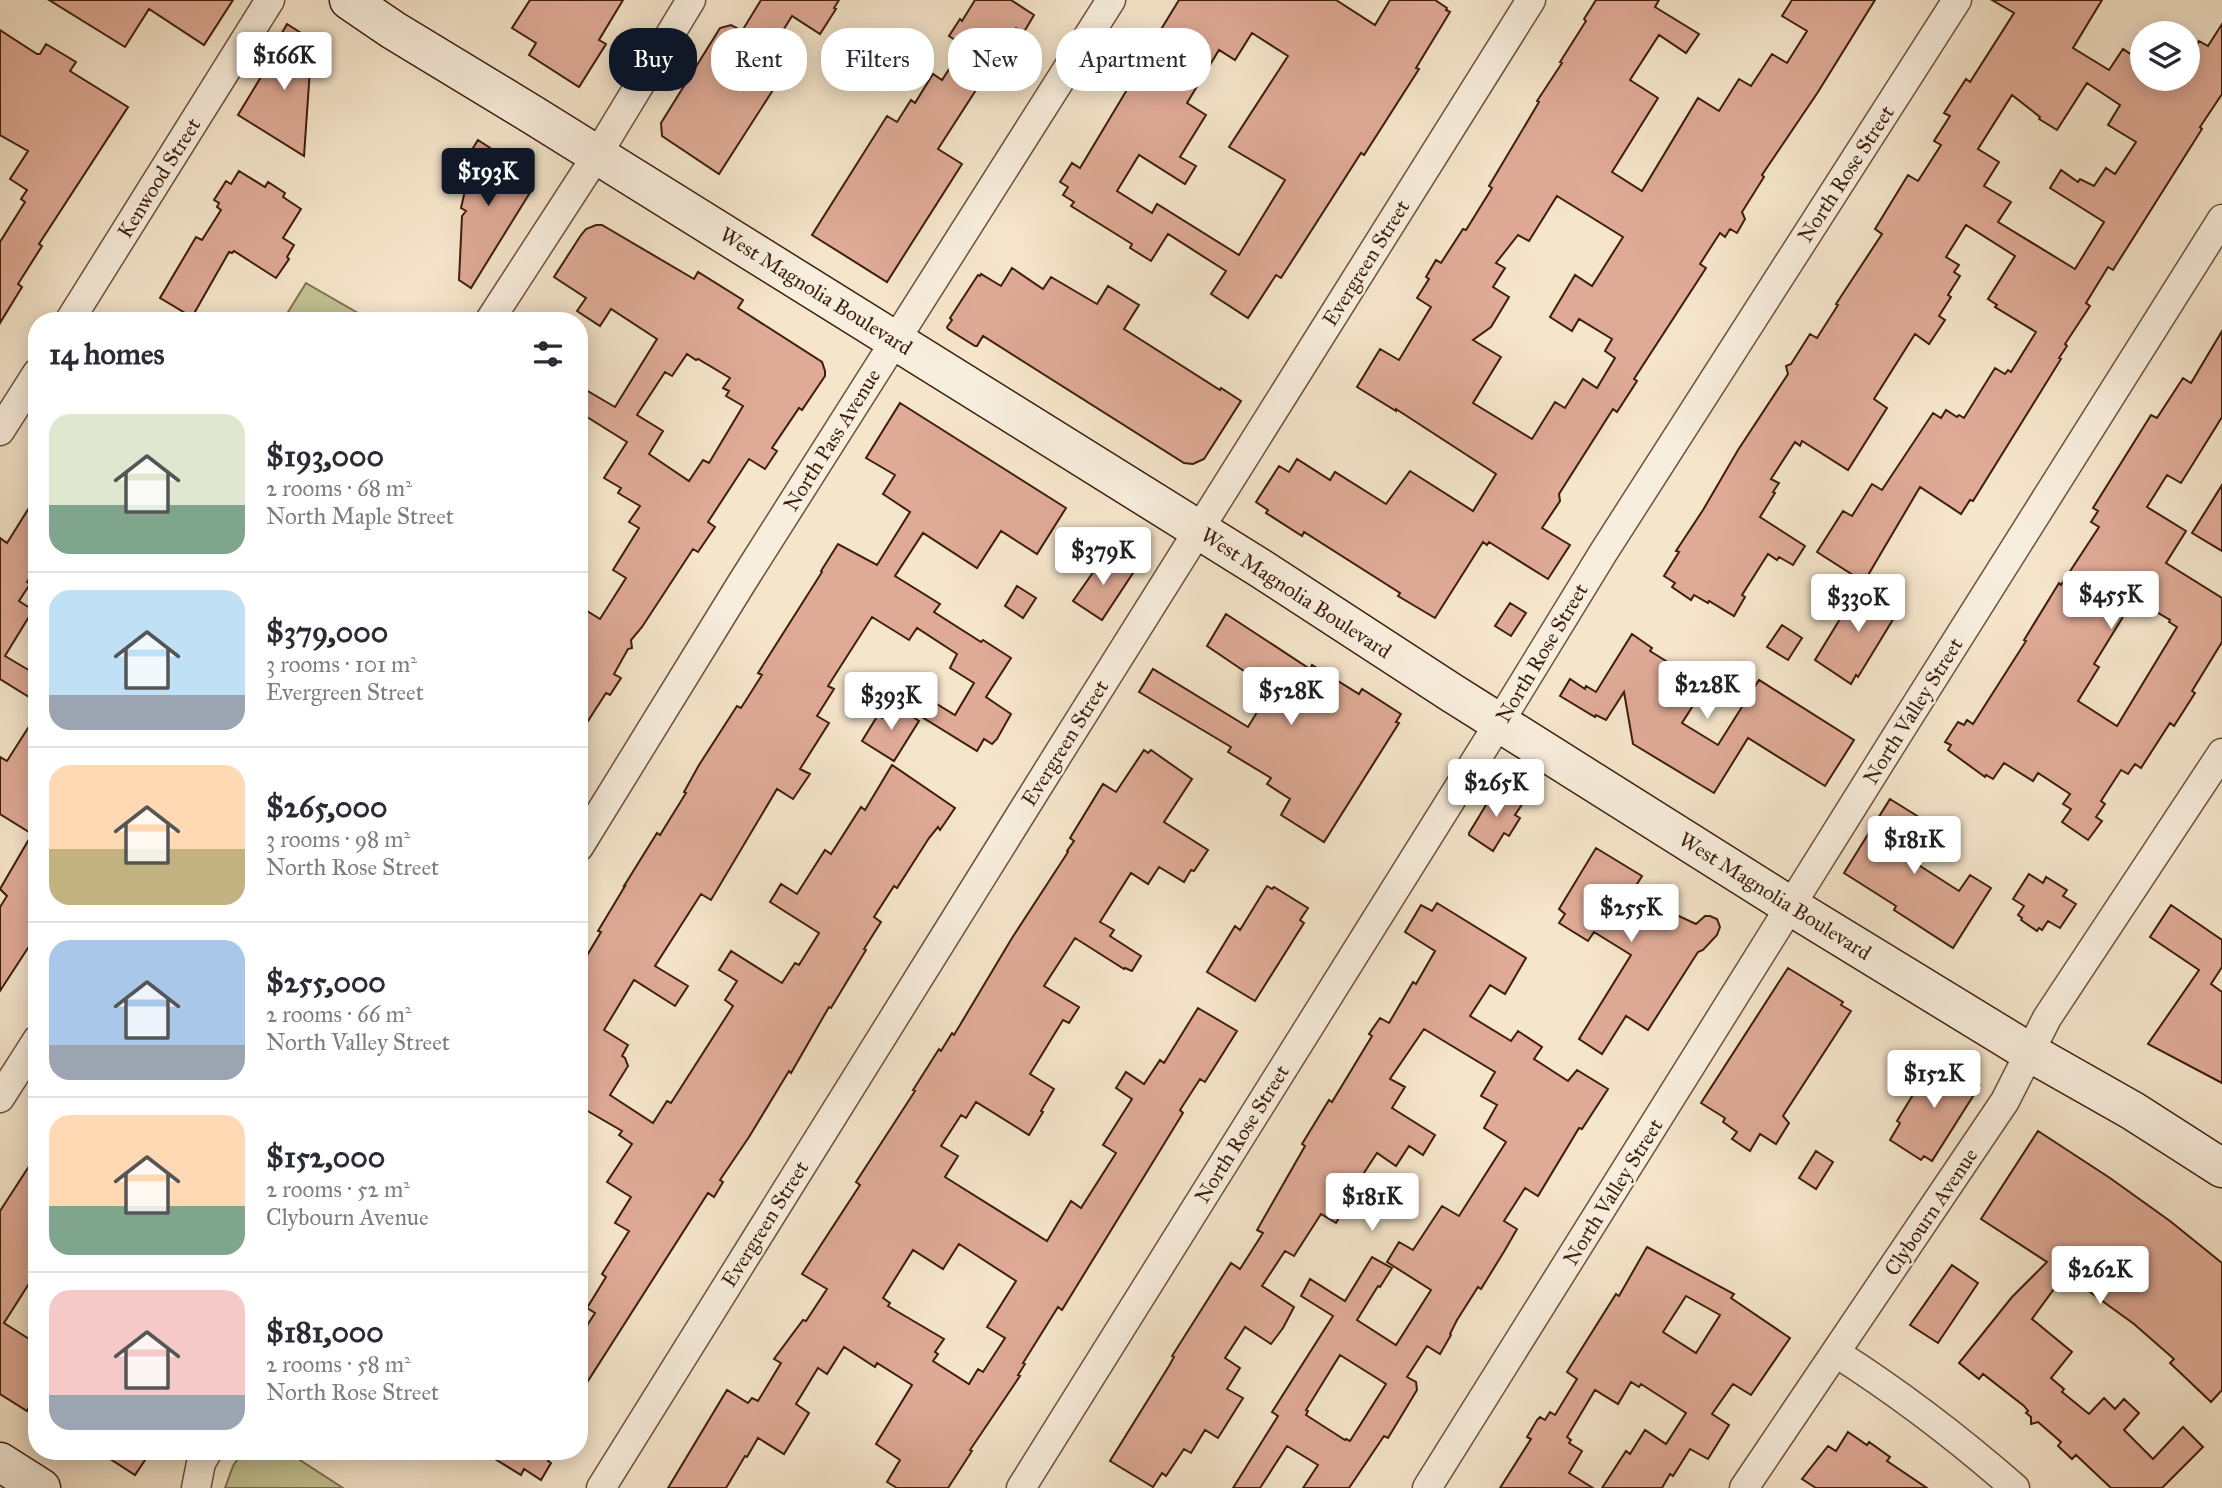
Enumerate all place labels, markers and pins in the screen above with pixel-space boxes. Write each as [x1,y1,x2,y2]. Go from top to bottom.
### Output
pin: $166K [235,32,333,92]
pin: $193K [439,148,537,208]
pin: $379K [1054,528,1152,587]
pin: $455K [2062,572,2160,631]
pin: $330K [1809,574,1907,634]
pin: $228K [1658,662,1756,721]
pin: $528K [1242,668,1340,727]
pin: $393K [842,672,940,732]
pin: $265K [1447,760,1545,819]
pin: $181K [1865,816,1963,876]
pin: $255K [1582,884,1680,944]
pin: $152K [1885,1050,1983,1110]
pin: $181K [1323,1174,1421,1233]
pin: $262K [2051,1246,2149,1306]

